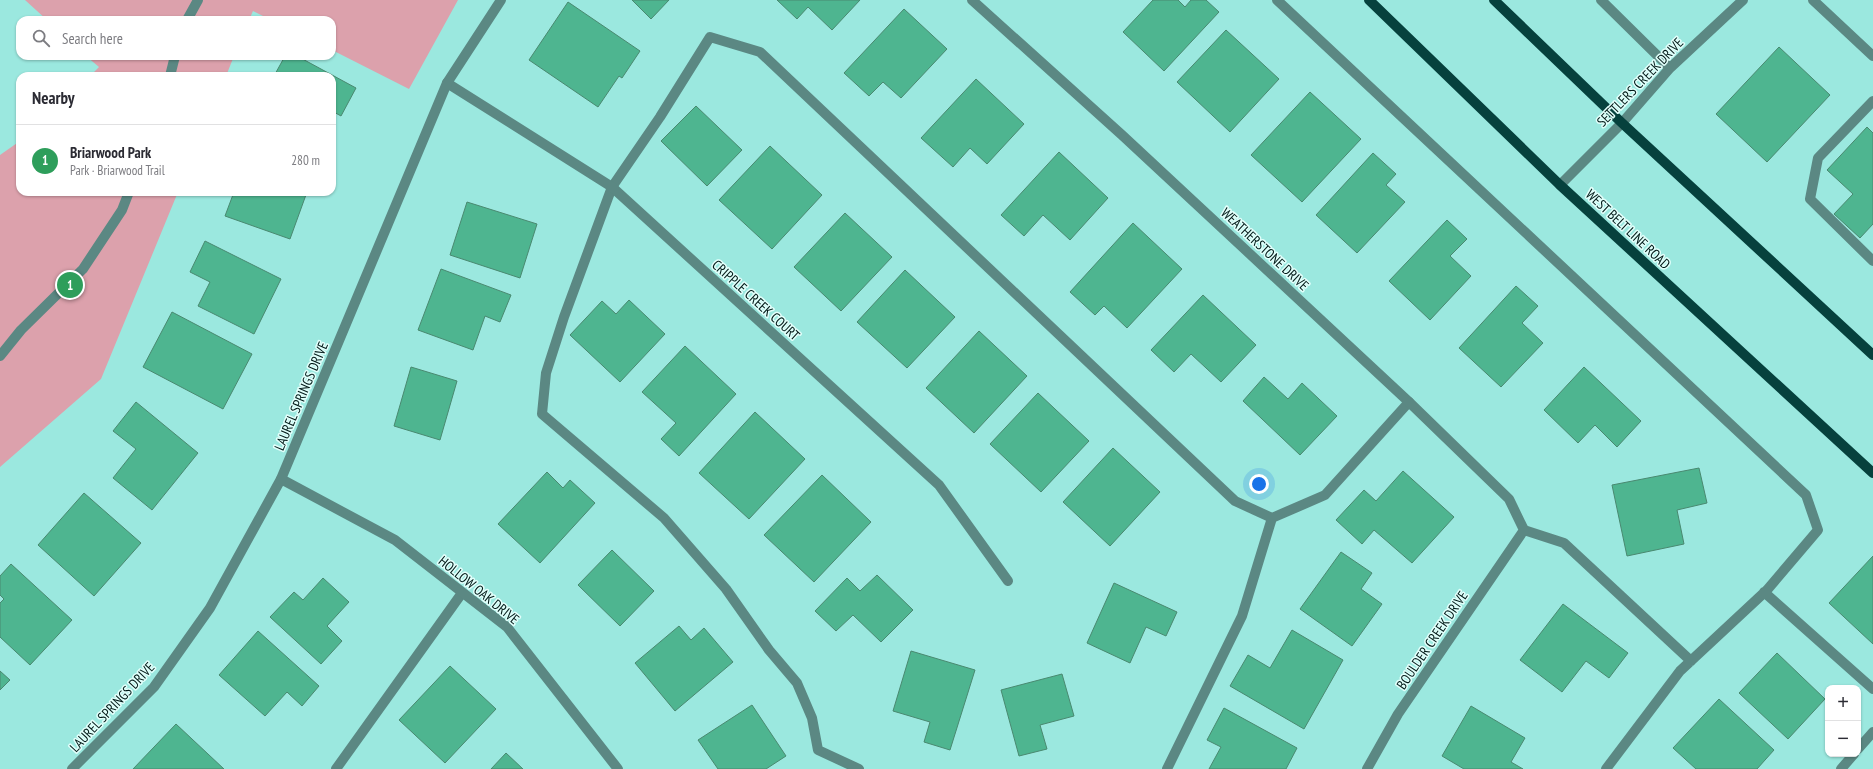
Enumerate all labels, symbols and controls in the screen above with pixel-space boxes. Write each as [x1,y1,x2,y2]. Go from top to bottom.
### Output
search box [16,16,336,60]
icon: search [30,27,52,49]
text: Search here [62,29,123,48]
street label: SETTLERS CREEK DRIVE [1593,34,1687,130]
text: Nearby [32,87,75,109]
text: Briarwood Park [70,143,151,162]
text: 1 [42,152,48,169]
text: 280 m [291,152,320,169]
text: Park · Briarwood Trail [70,162,165,179]
street label: WEST BELT LINE ROAD [1582,185,1674,273]
street label: WEATHERSTONE DRIVE [1217,204,1313,294]
street label: CRIPPLE CREEK COURT [708,256,804,345]
pin: 1 [57,270,83,300]
street label: LAUREL SPRINGS DRIVE [270,339,332,453]
your location [1249,474,1269,494]
street label: HOLLOW OAK DRIVE [435,552,523,628]
street label: BOULDER CREEK DRIVE [1392,587,1472,693]
street label: LAUREL SPRINGS DRIVE [66,658,158,756]
map controls [1825,685,1861,757]
button: + [1825,685,1861,721]
button: − [1825,721,1861,757]

